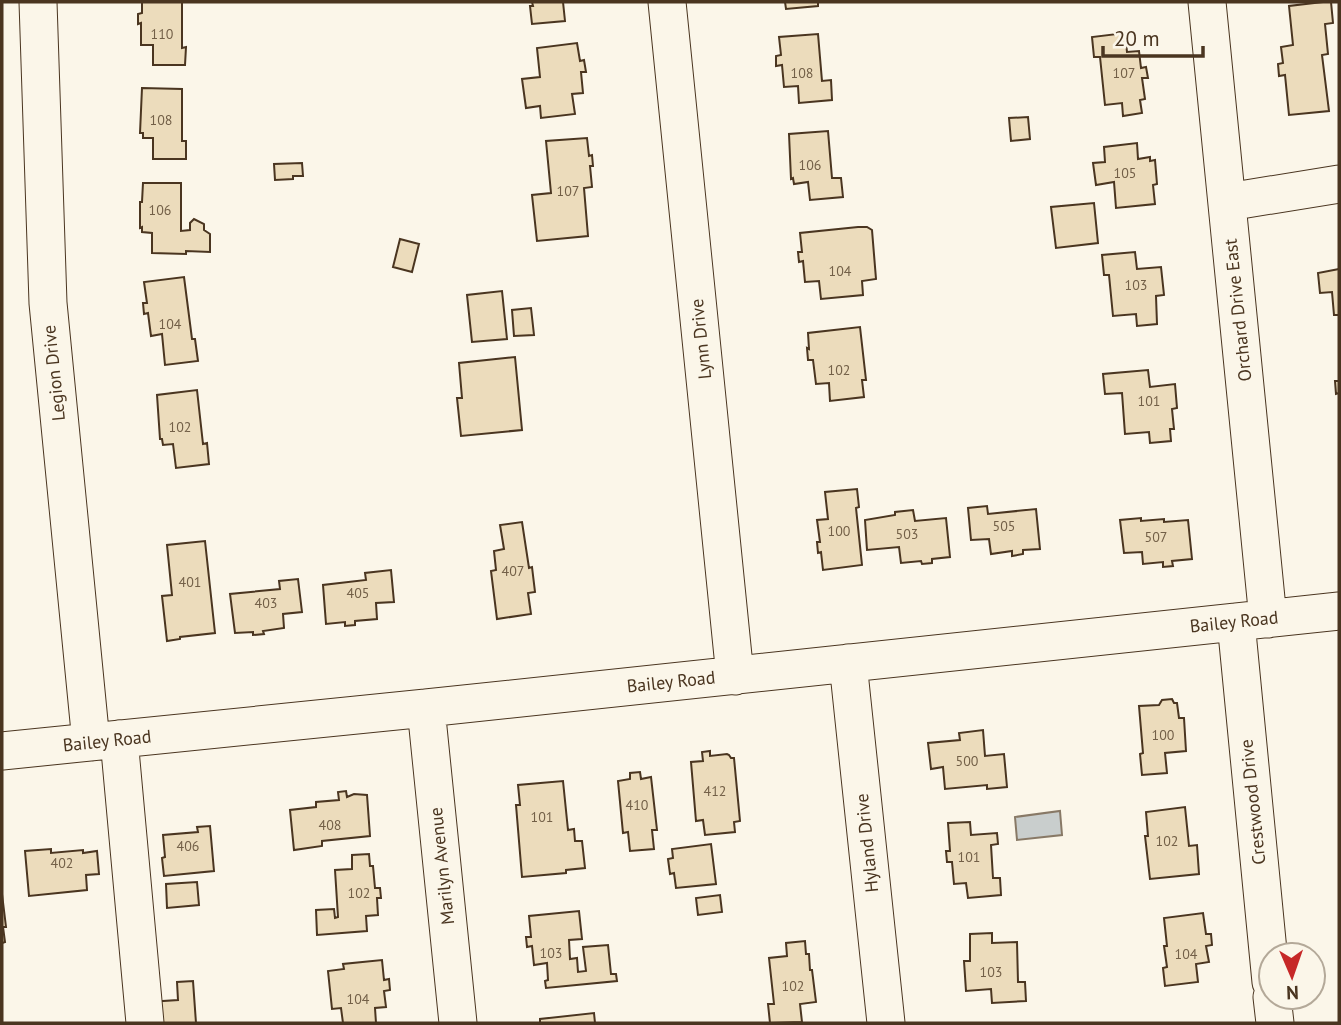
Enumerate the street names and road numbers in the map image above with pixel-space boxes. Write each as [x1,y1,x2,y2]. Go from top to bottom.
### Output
street label: Orchard Drive East [1219,238,1256,383]
street label: Lynn Drive [685,298,716,380]
street label: Legion Drive [37,324,70,422]
street label: Bailey Road [1189,605,1279,638]
street label: Bailey Road [626,665,716,698]
street label: Bailey Road [62,724,152,757]
street label: Crestwood Drive [1234,738,1271,866]
street label: Hyland Drive [850,792,883,894]
street label: Marilyn Avenue [424,806,459,926]

